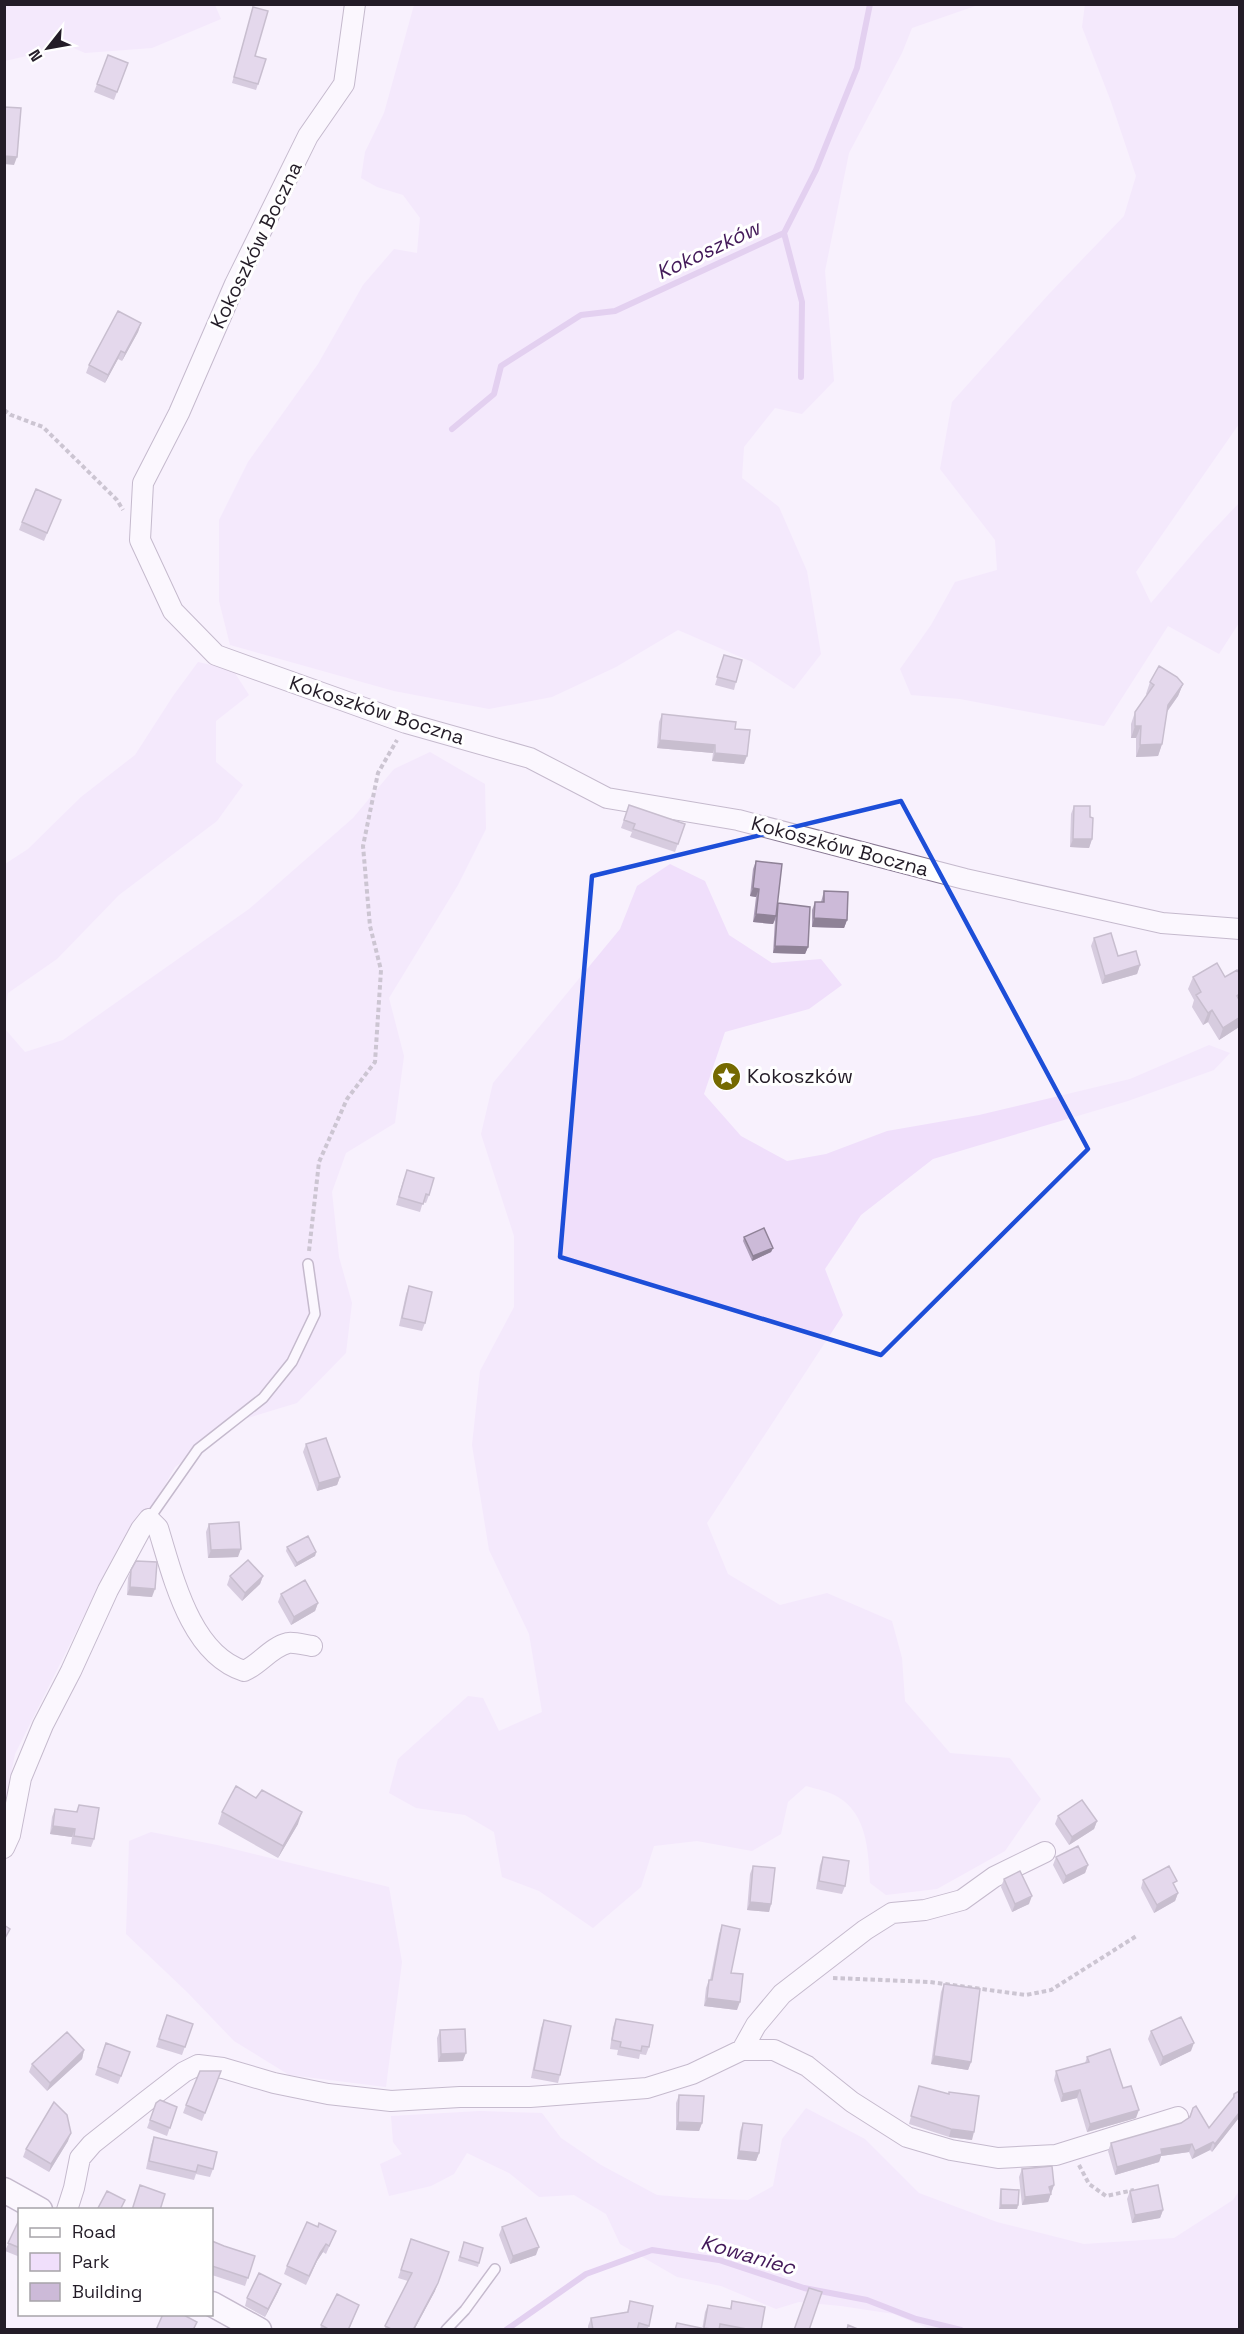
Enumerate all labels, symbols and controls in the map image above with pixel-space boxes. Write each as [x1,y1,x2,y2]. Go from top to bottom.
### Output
north arrow [18,18,78,78]
text: N [24,45,47,65]
street label: Kokoszków Boczna [204,157,308,333]
water label: Kokoszków [652,213,766,285]
street label: Kokoszków Boczna [286,669,468,751]
street label: Kokoszków Boczna [748,810,932,882]
place icon: Kokoszków [710,1060,742,1092]
place label: Kokoszków [747,1063,853,1089]
legend [18,2208,213,2316]
text: Road [72,2220,116,2243]
water label: Kowaniec [698,2228,800,2281]
text: Park [72,2250,110,2273]
text: Building [72,2280,142,2303]

